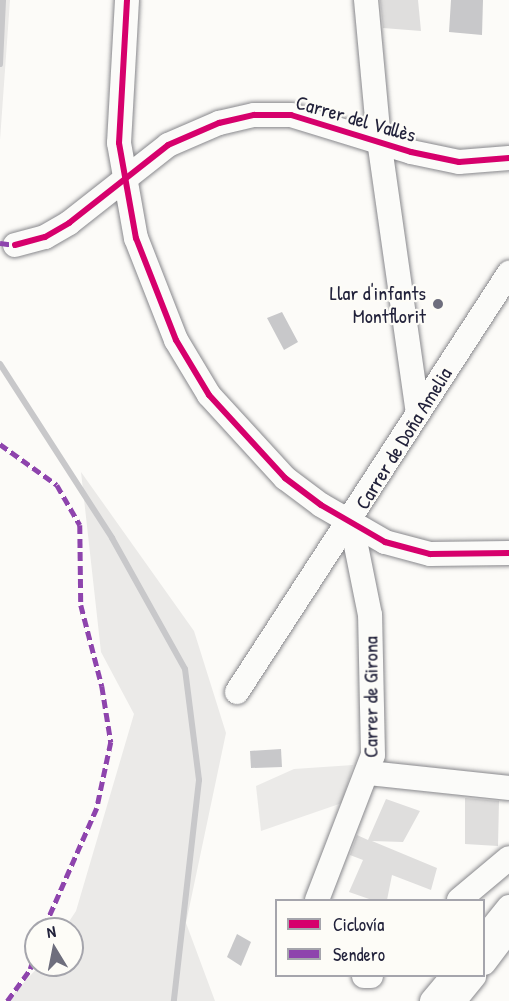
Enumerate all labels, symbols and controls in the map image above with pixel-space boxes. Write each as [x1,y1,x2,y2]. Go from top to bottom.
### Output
street label: Carrer del Vallès [293,89,419,147]
place label: Llar d'infants Montflorit [330,280,426,327]
marker: Llar d'infants Montflorit [431,297,445,311]
street label: Carrer de Doña Amelia [350,363,456,513]
street label: Carrer de Girona [358,636,382,758]
legend [275,899,485,977]
text: Ciclovía [333,912,384,937]
north arrow [24,917,84,977]
text: N [45,920,57,943]
text: Sendero [333,942,385,967]

